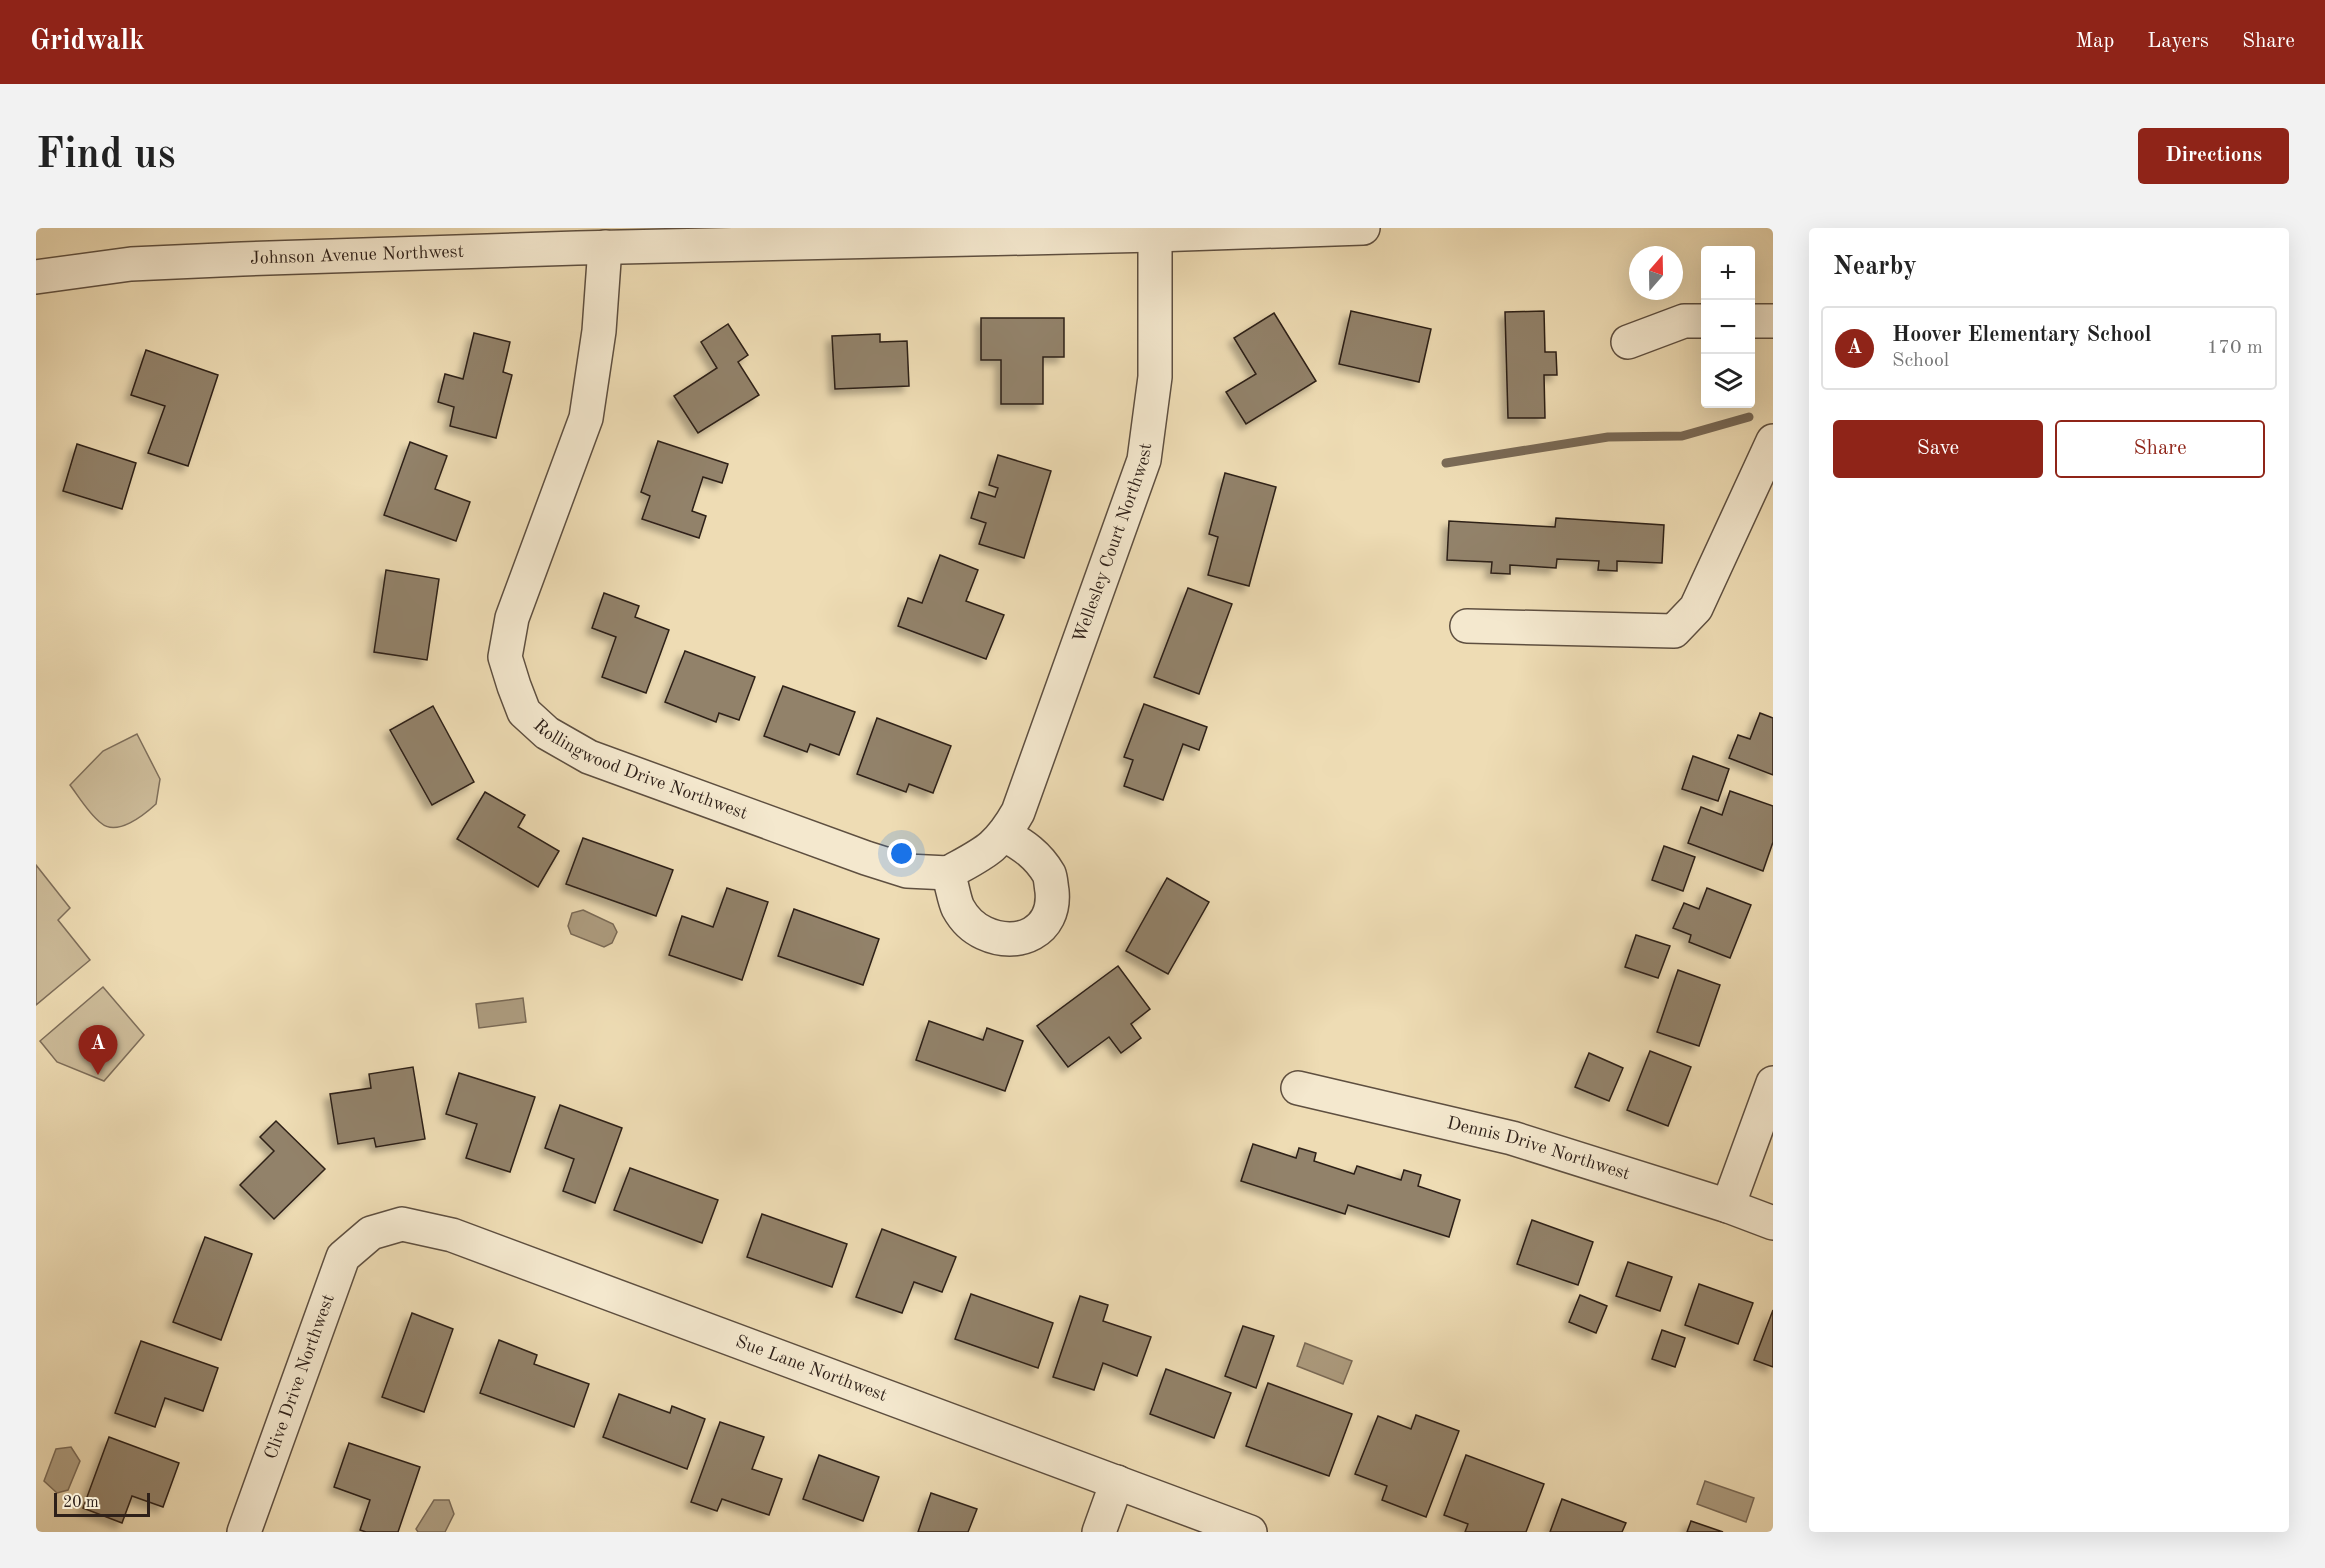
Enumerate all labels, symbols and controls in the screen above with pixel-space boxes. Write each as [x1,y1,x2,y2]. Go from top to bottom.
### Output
text: Gridwalk [30,28,145,56]
text: Map [2075,31,2114,52]
text: Layers [2147,31,2209,52]
text: Share [2242,31,2295,52]
button: Directions [2138,128,2289,184]
text: Find us [36,135,175,177]
street label: Johnson Avenue Northwest [250,243,464,268]
north arrow [1629,246,1683,300]
map controls [1701,246,1755,408]
button: + [1701,246,1755,300]
text: Nearby [1833,254,1917,280]
button: − [1701,300,1755,354]
text: Hoover Elementary School [1892,324,2152,346]
text: A [1847,338,1862,358]
text: 170 m [2207,338,2263,358]
text: School [1892,351,1949,371]
button: layers [1701,354,1755,408]
button: Save [1833,420,2043,478]
button: Share [2055,420,2265,478]
street label: Wellesley Court Northwest [1070,442,1155,645]
street label: Rollingwood Drive Northwest [530,716,750,823]
your location [887,839,916,868]
pin: A [78,1026,118,1075]
street label: Dennis Drive Northwest [1445,1114,1632,1184]
street label: Clive Drive Northwest [262,1292,338,1462]
street label: Sue Lane Northwest [733,1332,889,1405]
scale bar [54,1490,150,1518]
text: 20 m [63,1495,99,1511]

